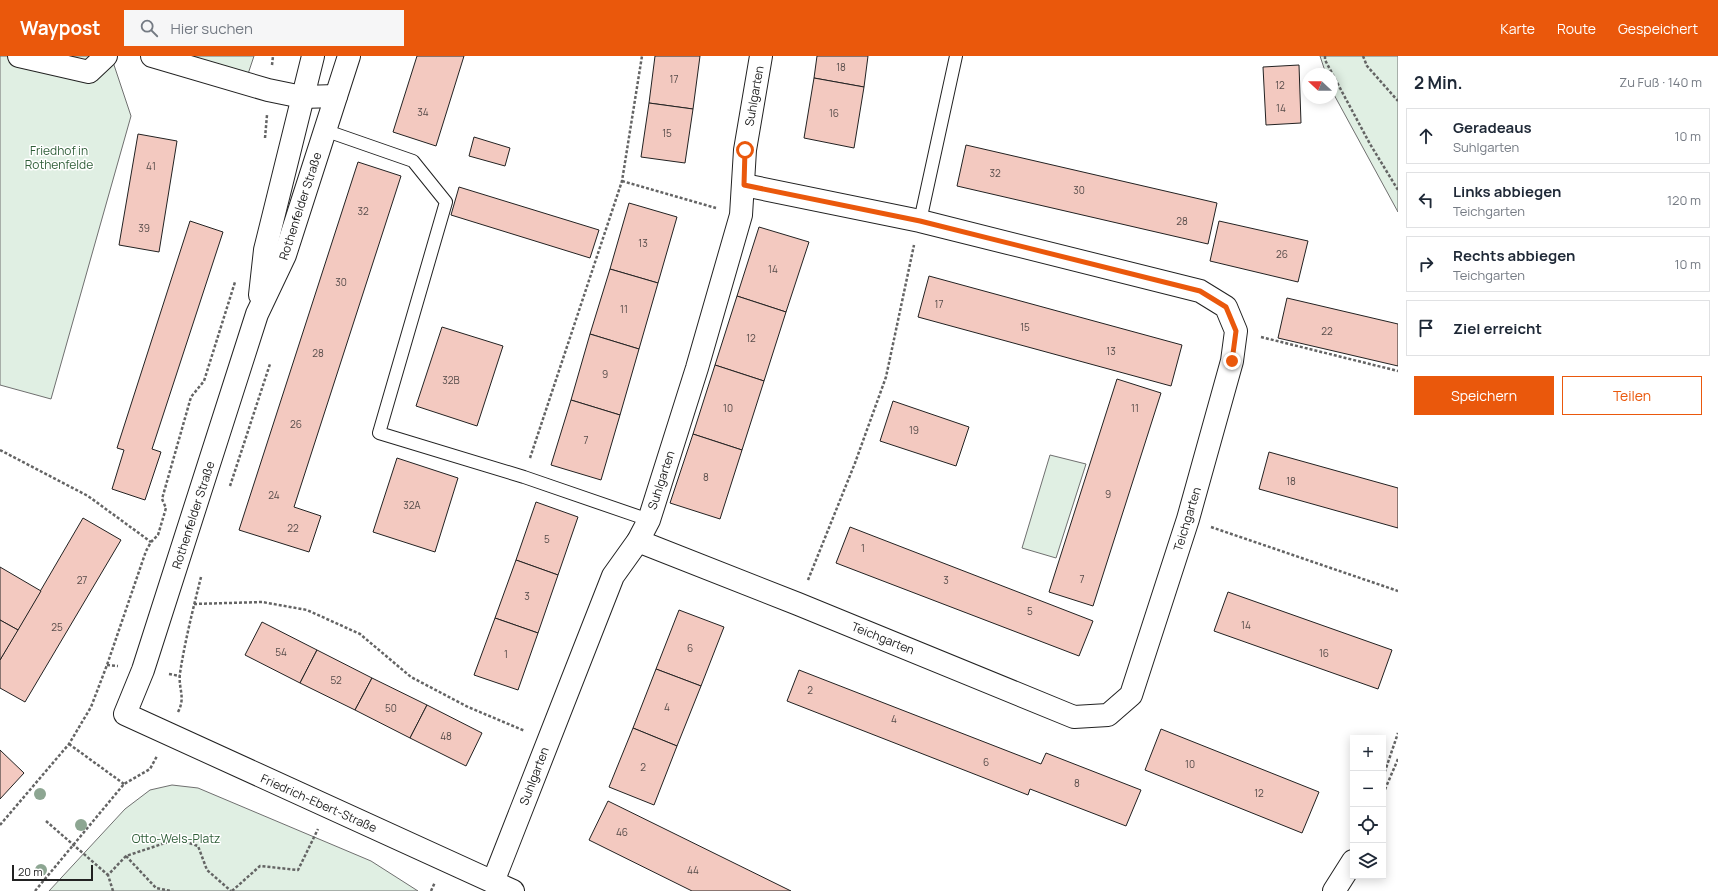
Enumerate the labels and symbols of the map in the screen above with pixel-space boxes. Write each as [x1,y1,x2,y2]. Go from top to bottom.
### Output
house number: 18 [836,60,846,74]
street label: Suhlgarten [740,64,768,128]
north arrow [1302,68,1338,104]
house number: 17 [670,72,678,86]
house number: 12 [1275,78,1285,92]
house number: 14 [1276,101,1286,115]
house number: 34 [417,105,429,119]
house number: 16 [829,106,839,120]
house number: 15 [662,126,672,140]
route start [736,141,754,159]
park label: Friedhof in Rothenfelde [25,142,93,173]
street label: Rothenfelder Straße [275,150,325,262]
house number: 41 [146,159,156,173]
house number: 32 [989,166,1001,180]
house number: 30 [1073,183,1085,197]
house number: 32 [357,204,369,218]
house number: 28 [1176,214,1188,228]
house number: 39 [138,221,150,235]
house number: 13 [638,236,648,250]
house number: 26 [1276,247,1288,261]
house number: 14 [768,262,778,276]
house number: 30 [335,275,347,289]
house number: 17 [935,297,943,311]
house number: 11 [620,302,628,316]
house number: 15 [1020,320,1030,334]
house number: 22 [1321,324,1333,338]
house number: 12 [746,331,756,345]
house number: 13 [1106,344,1116,358]
house number: 28 [312,346,324,360]
route end [1223,352,1241,370]
house number: 9 [602,367,608,381]
house number: 32B [442,373,460,387]
house number: 10 [723,401,733,415]
house number: 11 [1131,401,1139,415]
house number: 26 [290,417,302,431]
house number: 19 [909,423,919,437]
house number: 7 [583,433,589,447]
street label: Suhlgarten [643,448,679,512]
street label: Rothenfelder Straße [168,459,218,571]
house number: 8 [703,470,709,484]
house number: 18 [1286,474,1296,488]
street label: Teichgarten [1169,485,1205,553]
house number: 9 [1105,487,1111,501]
house number: 24 [268,488,280,502]
house number: 32A [403,498,421,512]
house number: 22 [287,521,299,535]
house number: 5 [544,532,550,546]
house number: 1 [861,541,865,555]
house number: 7 [1079,572,1085,586]
house number: 27 [77,573,87,587]
house number: 3 [943,573,949,587]
house number: 3 [524,589,530,603]
house number: 5 [1027,604,1033,618]
street label: Teichgarten [849,618,917,658]
house number: 14 [1241,618,1251,632]
house number: 25 [51,620,63,634]
house number: 6 [687,641,693,655]
house number: 54 [275,645,287,659]
house number: 16 [1319,646,1329,660]
house number: 1 [504,647,508,661]
house number: 52 [330,673,342,687]
house number: 2 [807,683,813,697]
house number: 4 [664,700,670,714]
house number: 50 [385,701,397,715]
house number: 4 [891,712,897,726]
house number: 48 [440,729,452,743]
street label: Suhlgarten [515,744,553,808]
house number: 6 [983,755,989,769]
house number: 10 [1185,757,1195,771]
house number: 2 [640,760,646,774]
street label: Friedrich-Ebert-Straße [258,770,380,836]
house number: 8 [1074,776,1080,790]
house number: 12 [1254,786,1264,800]
house number: 46 [616,825,628,839]
park label: Otto-Wels-Platz [132,830,220,847]
scale bar [12,863,93,882]
house number: 44 [687,863,699,877]

